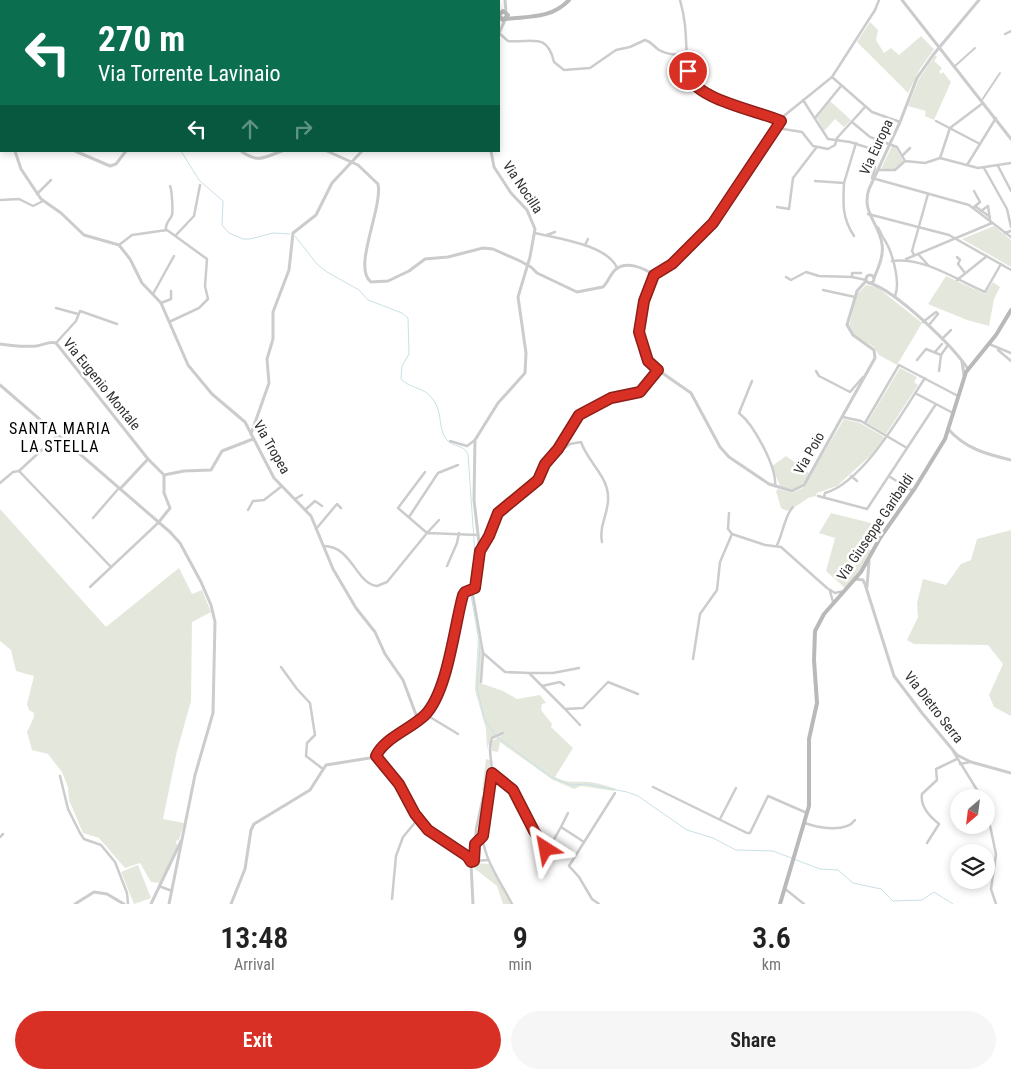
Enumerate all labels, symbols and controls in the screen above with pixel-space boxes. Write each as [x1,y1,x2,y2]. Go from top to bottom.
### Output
text: 270 m [98,19,185,60]
icon: left [15,20,80,85]
pin [667,50,709,92]
icon: arrive [674,57,702,85]
text: Via Torrente Lavinaio [98,61,281,86]
icon: left [183,115,211,143]
icon: ahead [236,115,264,143]
icon: right [289,115,317,143]
street label: Via Europa [856,117,896,177]
street label: Via Nocilla [500,158,546,216]
street label: Via Eugenio Montale [60,335,144,433]
street label: Via Tropea [250,418,294,476]
district label: SANTA MARIA LA STELLA [9,419,111,456]
street label: Via Poio [791,429,827,477]
street label: Via Giuseppe Garibaldi [833,471,917,583]
street label: Via Dietro Serra [901,668,967,746]
north arrow [950,789,995,834]
map controls [950,789,995,889]
position arrow [519,822,571,874]
button: layers [950,844,995,889]
text: 13:48 [220,920,288,955]
text: 9 [513,920,528,955]
text: 3.6 [752,920,791,955]
text: Arrival [234,955,275,974]
text: min [509,955,532,974]
text: km [762,955,781,974]
button: Exit [15,1011,501,1069]
button: Share [511,1011,996,1069]

